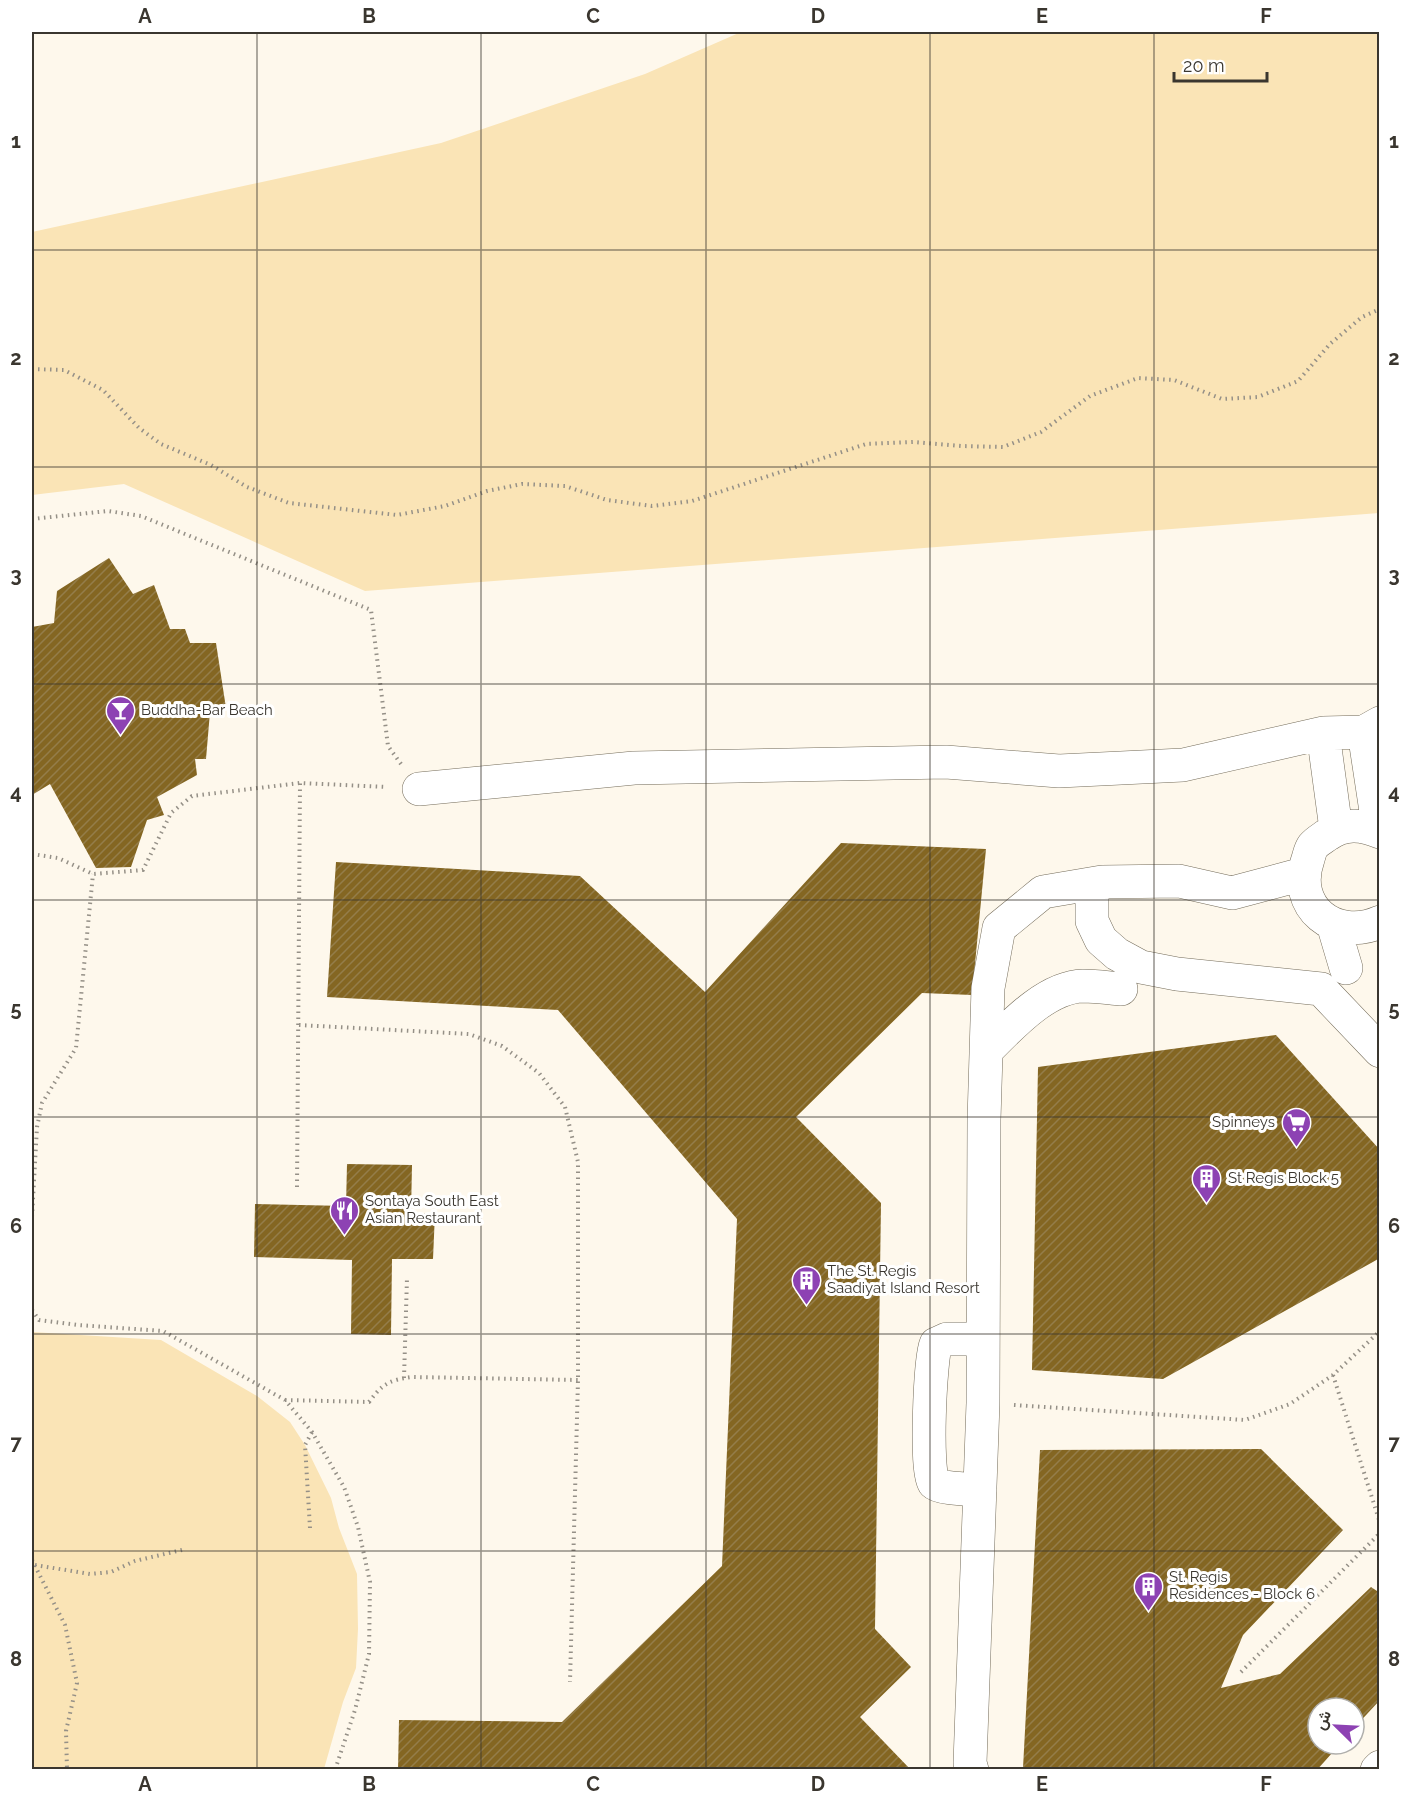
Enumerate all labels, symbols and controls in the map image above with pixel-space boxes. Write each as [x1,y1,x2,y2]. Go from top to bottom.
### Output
text: A [138,4,152,28]
text: B [362,4,376,28]
text: C [586,4,600,28]
text: D [811,4,825,28]
text: E [1036,4,1048,28]
text: F [1260,4,1272,28]
scale bar [1174,45,1267,83]
text: 20 m [1183,55,1225,76]
text: 1 [11,129,21,153]
text: 1 [1389,129,1399,153]
text: 2 [10,346,22,370]
text: 2 [1388,346,1400,370]
text: 3 [10,563,22,587]
text: 3 [1388,563,1400,587]
bar icon: Buddha-Bar Beach [104,694,136,736]
place label: Buddha-Bar Beach [141,701,273,719]
text: 4 [10,780,22,804]
text: 4 [1388,780,1400,804]
text: 5 [10,997,22,1021]
text: 5 [1388,997,1400,1021]
supermarket icon: Spinneys [1280,1106,1312,1148]
place label: Spinneys [1212,1113,1275,1131]
building icon: St Regis Block 5 [1191,1162,1223,1204]
place label: St Regis Block 5 [1228,1169,1339,1187]
place label: Sontaya South East Asian Restaurant [365,1192,499,1227]
restaurant icon: Sontaya South East Asian Restaurant [328,1194,360,1236]
text: 6 [10,1214,22,1238]
text: 6 [1388,1214,1400,1238]
place label: The St. Regis Saadiyat Island Resort [827,1262,980,1297]
building icon: The St. Regis Saadiyat Island Resort [790,1264,822,1306]
text: 7 [10,1431,22,1455]
text: 7 [1388,1431,1400,1455]
place label: St. Regis Residences - Block 6 [1169,1568,1315,1603]
building icon: St. Regis Residences - Block 6 [1132,1570,1164,1612]
text: 8 [10,1647,22,1671]
text: 8 [1388,1647,1400,1671]
north arrow [1306,1696,1366,1756]
text: ش [1310,1707,1335,1733]
text: A [138,1772,152,1796]
text: B [362,1772,376,1796]
text: C [586,1772,600,1796]
text: D [811,1772,825,1796]
text: E [1036,1772,1048,1796]
text: F [1260,1772,1272,1796]

